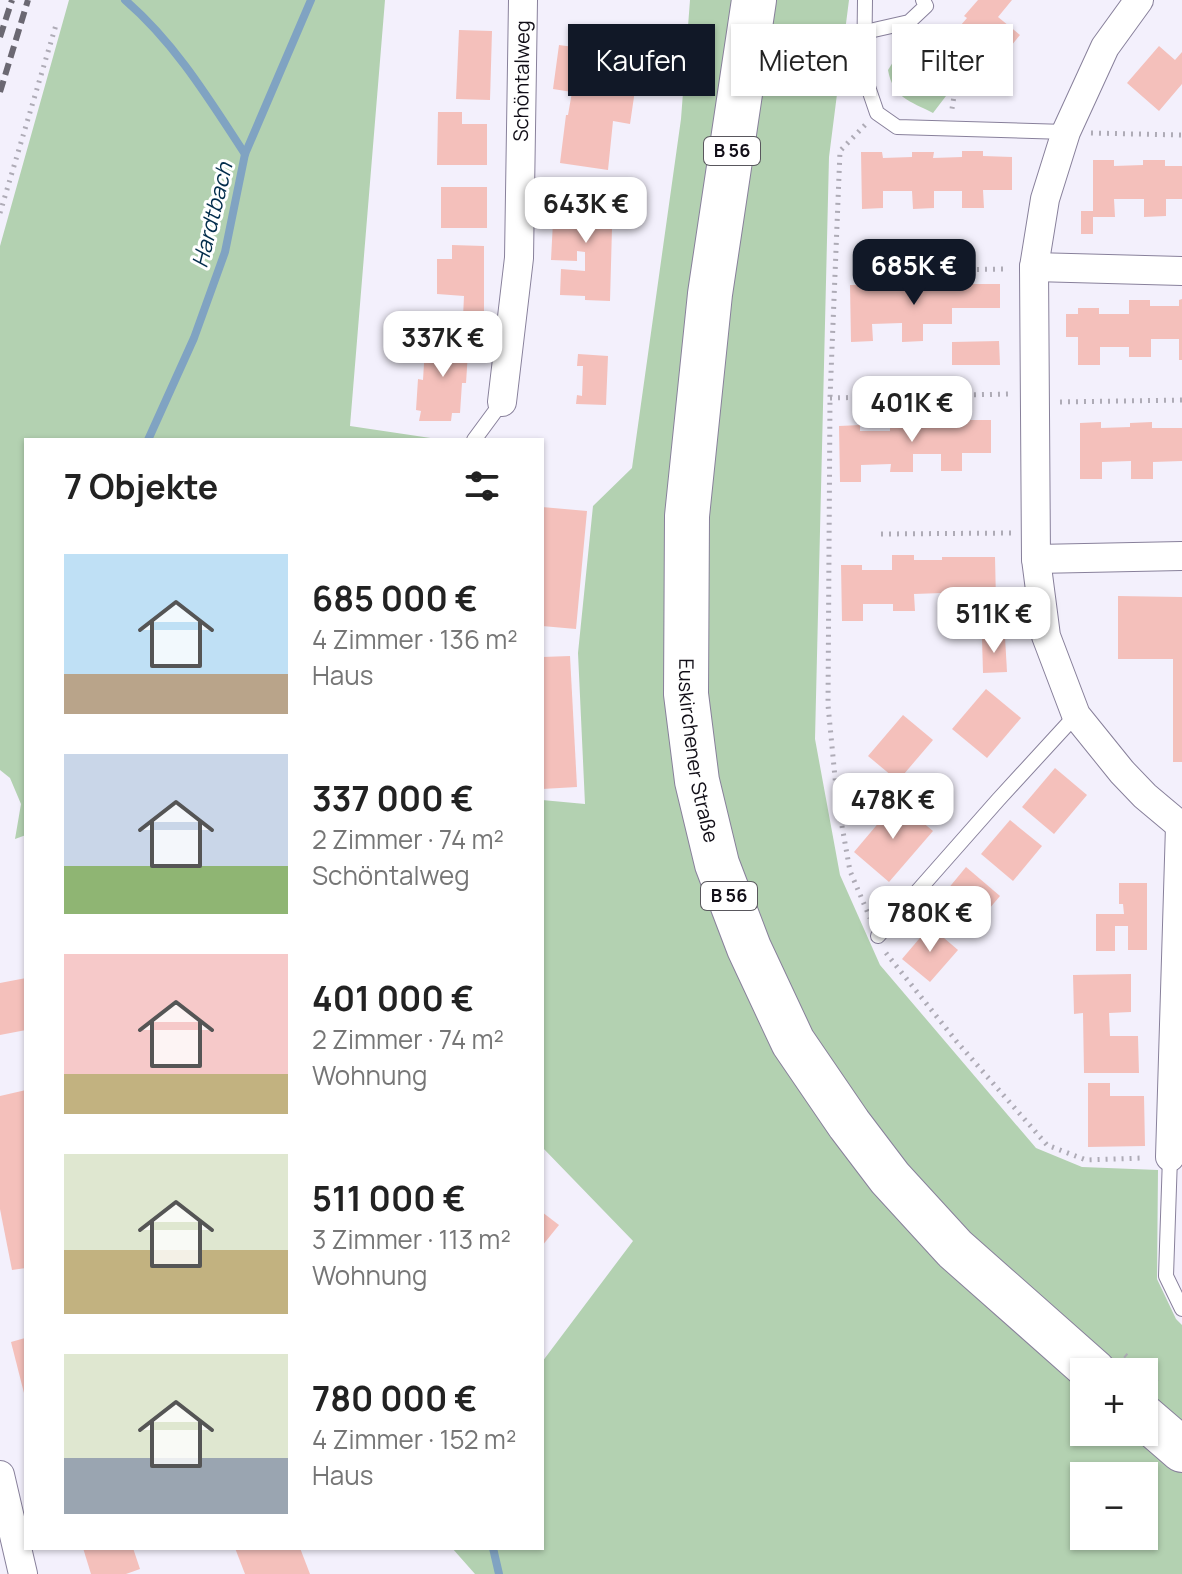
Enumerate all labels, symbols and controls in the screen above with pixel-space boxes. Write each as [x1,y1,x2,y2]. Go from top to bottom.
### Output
street label: Schöntalweg [507,20,536,142]
chip: Kaufen [568,24,715,96]
chip: Mieten [731,24,876,96]
chip: Filter [892,24,1013,96]
road number: B 56 [704,137,760,165]
water label: Hardtbach [184,158,240,271]
pin: 643K € [521,177,651,245]
text: 643K € [543,185,629,221]
pin: 685K € [849,239,979,307]
text: 685K € [871,247,957,283]
pin: 337K € [378,311,508,379]
text: 337K € [401,319,485,355]
pin: 401K € [847,376,977,444]
text: 401K € [870,384,954,420]
text: 7 Objekte [64,463,218,509]
icon: filters [460,464,504,508]
text: 685 000 € [312,575,478,621]
icon: home [128,586,224,682]
pin: 511K € [929,587,1059,655]
text: 511K € [955,595,1033,631]
text: 4 Zimmer · 136 m² [312,621,518,657]
text: Haus [312,657,373,693]
street label: Euskirchener Straße [673,658,725,845]
pin: 478K € [828,773,958,841]
text: 337 000 € [312,775,474,821]
text: 478K € [851,781,935,817]
icon: home [128,786,224,882]
text: 2 Zimmer · 74 m² [312,821,504,857]
text: Schöntalweg [312,857,470,893]
road number: B 56 [701,882,757,910]
pin: 780K € [865,886,995,954]
text: 780K € [887,894,973,930]
text: 401 000 € [312,975,474,1021]
icon: home [128,986,224,1082]
text: 2 Zimmer · 74 m² [312,1021,504,1057]
text: Wohnung [312,1057,427,1093]
text: 511 000 € [312,1175,466,1221]
icon: home [128,1186,224,1282]
text: 3 Zimmer · 113 m² [312,1221,511,1257]
text: Wohnung [312,1257,427,1293]
map controls [1070,1358,1158,1550]
button: + [1070,1358,1158,1446]
text: 780 000 € [312,1375,477,1421]
icon: home [128,1386,224,1482]
text: 4 Zimmer · 152 m² [312,1421,516,1457]
text: Haus [312,1457,373,1493]
button: − [1070,1462,1158,1550]

